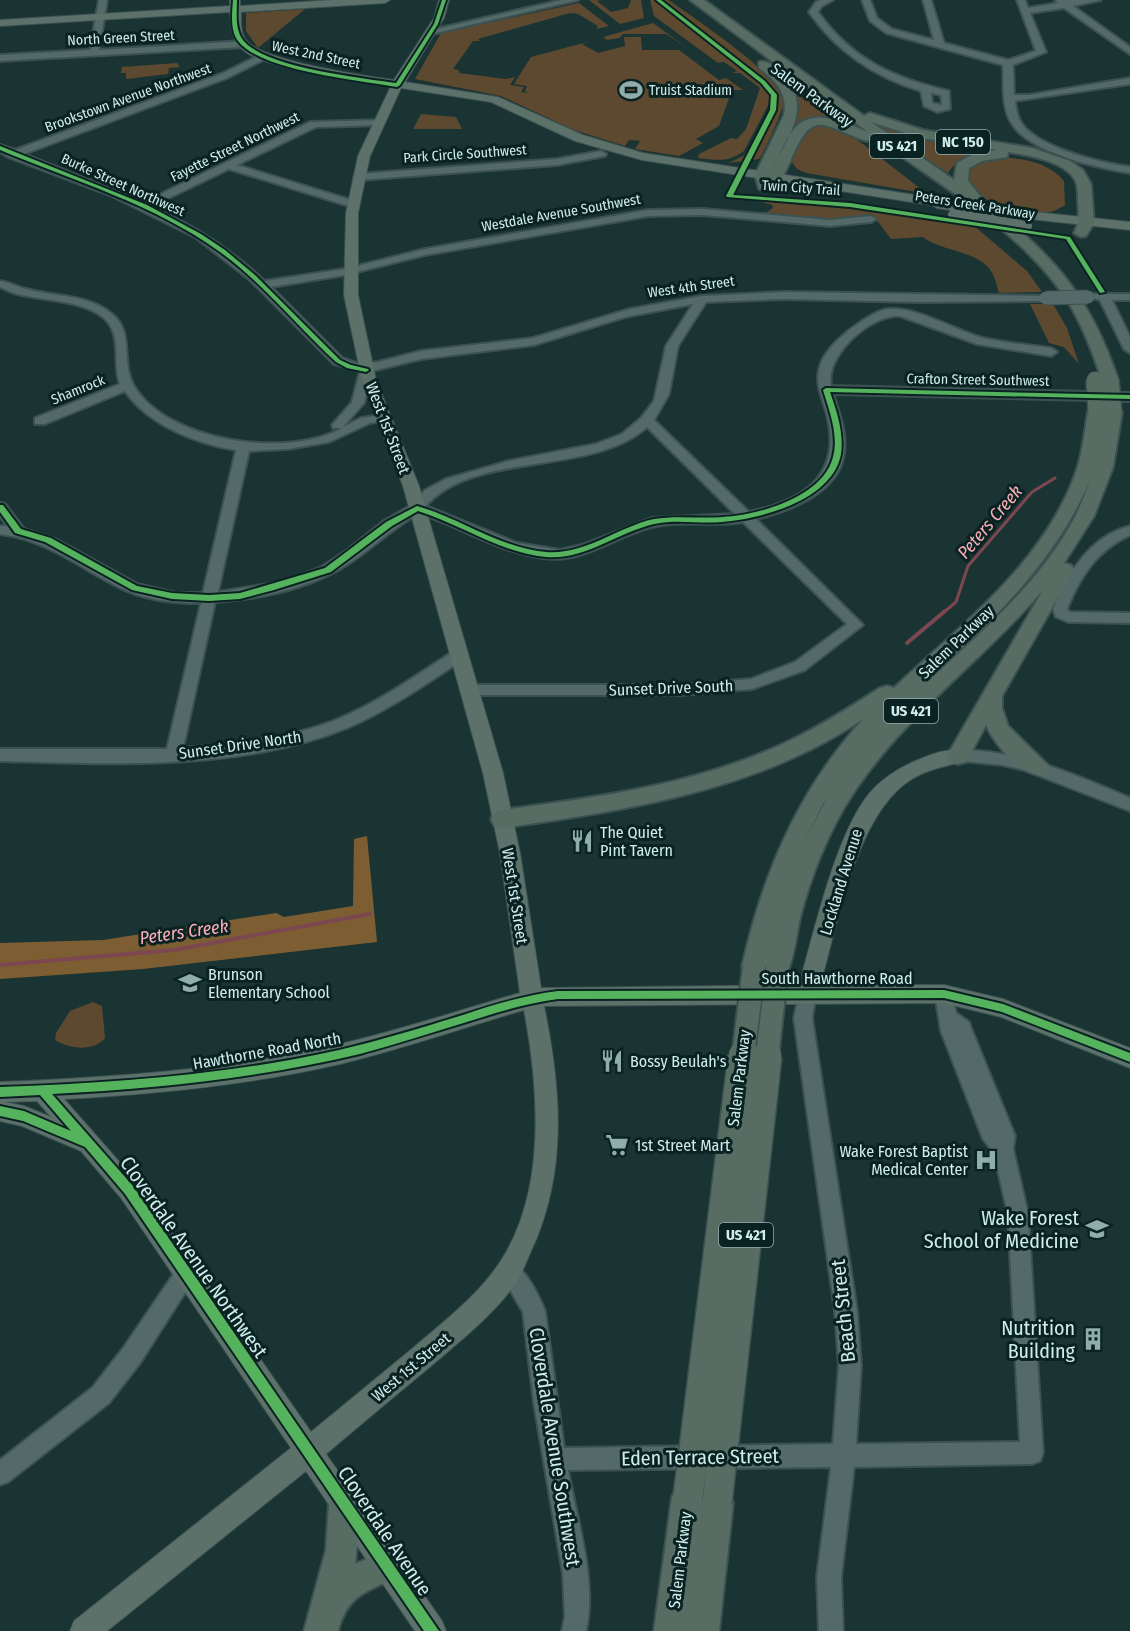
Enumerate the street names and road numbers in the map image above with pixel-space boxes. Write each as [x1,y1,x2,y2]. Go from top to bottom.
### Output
street label: North Green Street [67,27,176,49]
street label: West 2nd Street [270,37,362,73]
street label: Salem Parkway [767,59,858,132]
street label: Brookstown Avenue Northwest [43,60,214,136]
street label: Fayette Street Northwest [168,108,303,186]
road number: NC 150 [936,130,990,154]
road number: US 421 [870,134,924,158]
street label: Park Circle Southwest [403,141,528,167]
street label: Burke Street Northwest [59,150,188,220]
street label: Twin City Trail [761,177,841,199]
street label: Peters Creek Parkway [914,187,1037,223]
street label: Westdale Avenue Southwest [480,191,642,235]
street label: West 4th Street [646,272,736,302]
street label: Crafton Street Southwest [906,370,1050,390]
street label: Shamrock [49,371,108,408]
street label: West 1st Street [362,379,415,477]
street label: Salem Parkway [914,601,998,683]
street label: Sunset Drive South [608,676,734,700]
road number: US 421 [884,699,938,723]
street label: Sunset Drive North [178,727,302,763]
street label: Lockland Avenue [816,826,866,938]
street label: West 1st Street [498,847,532,946]
street label: South Hawthorne Road [761,969,913,988]
street label: Salem Parkway [724,1028,754,1127]
street label: Hawthorne Road North [191,1029,343,1073]
street label: Cloverdale Avenue Northwest [115,1152,273,1363]
road number: US 421 [719,1223,773,1247]
street label: Beach Street [826,1258,860,1364]
street label: Cloverdale Avenue Southwest [524,1326,586,1569]
street label: West 1st Street [368,1328,455,1405]
street label: Eden Terrace Street [621,1444,780,1470]
street label: Cloverdale Avenue [333,1462,437,1600]
street label: Salem Parkway [665,1510,695,1609]

